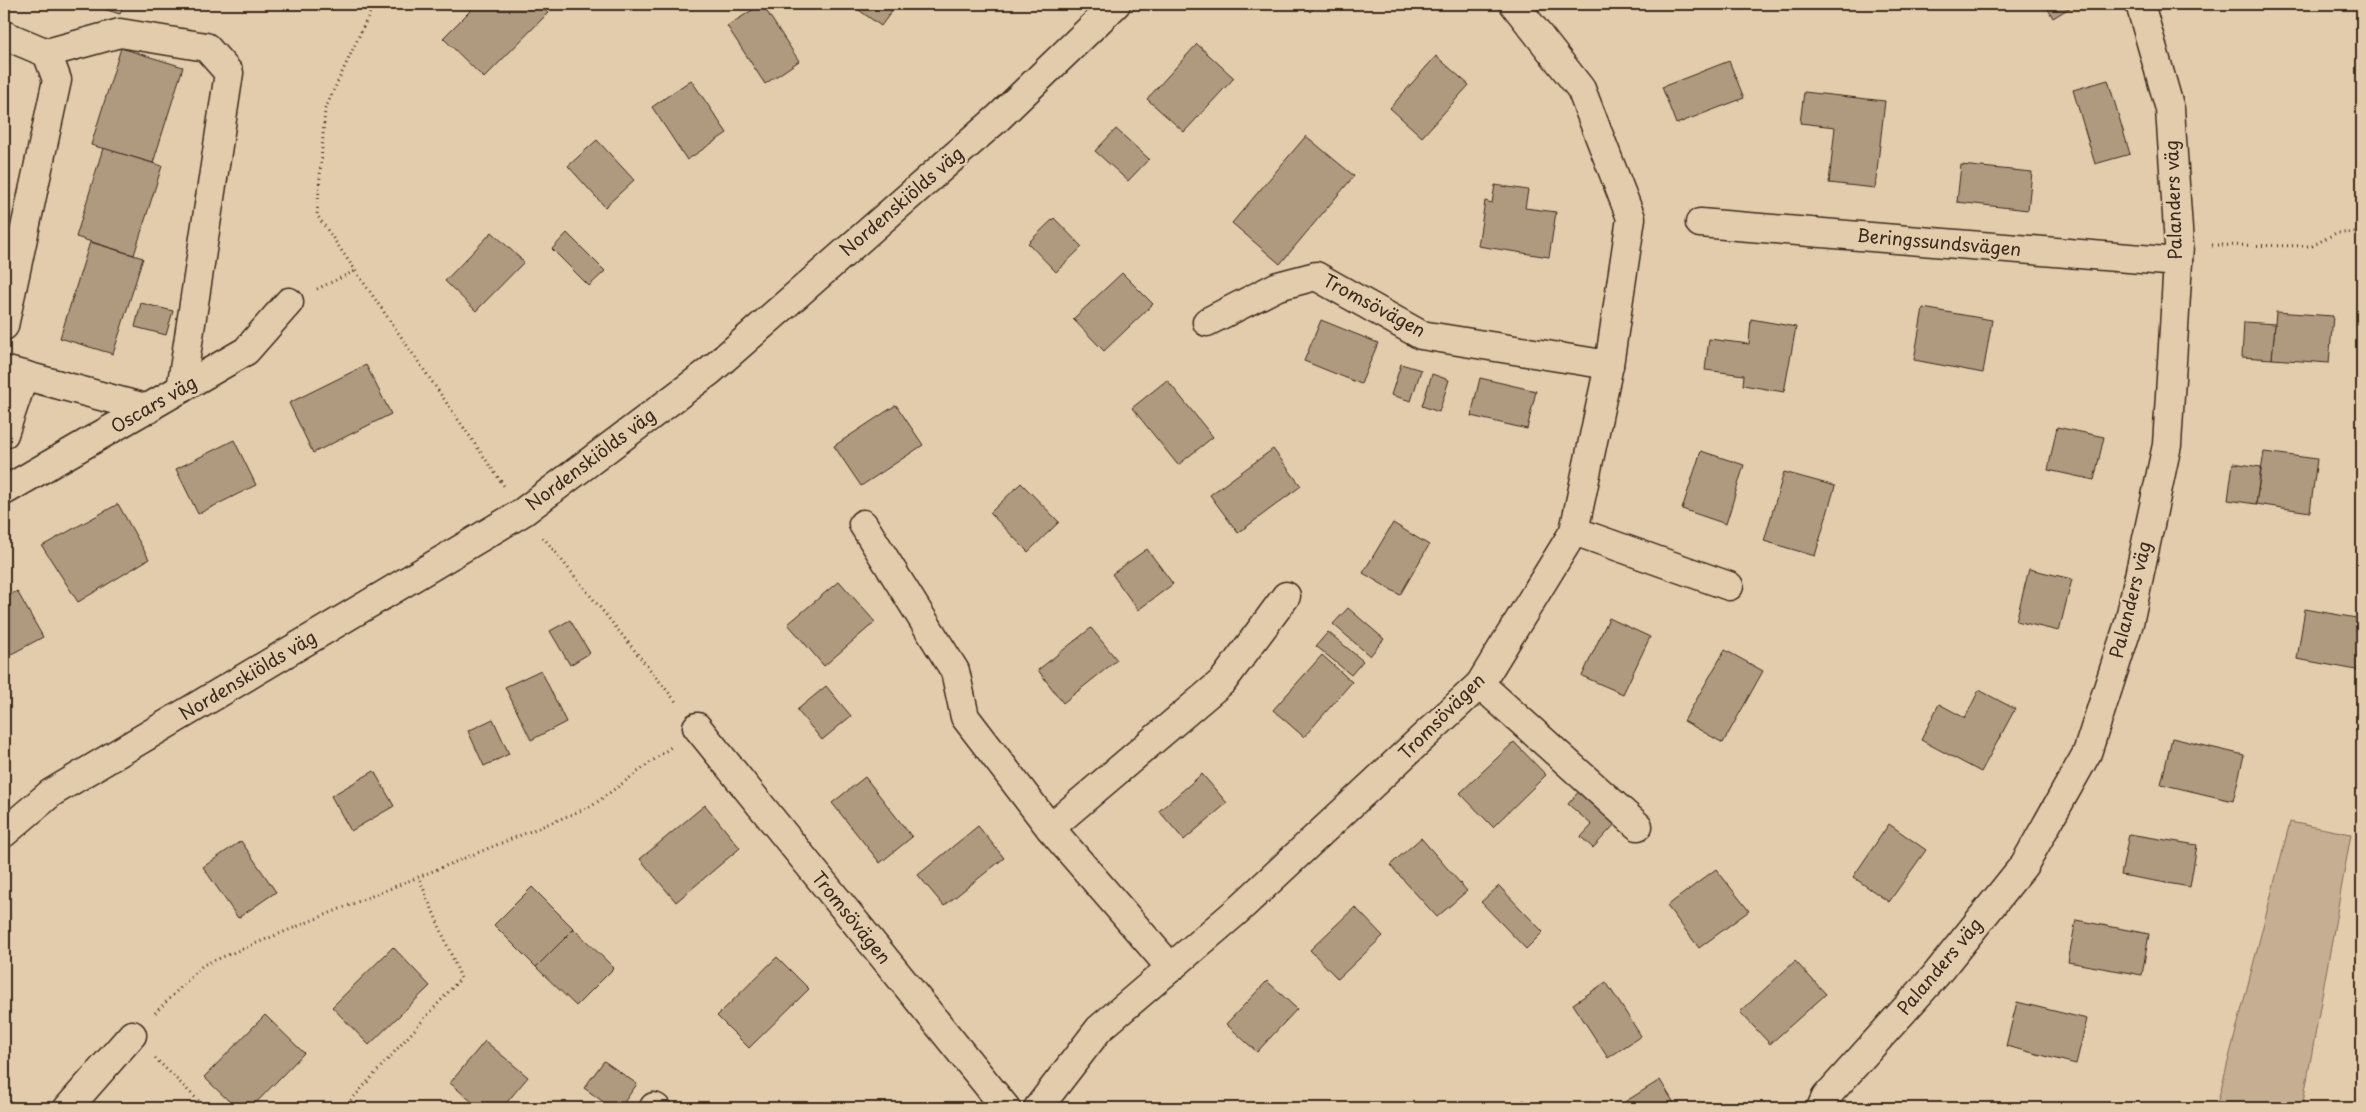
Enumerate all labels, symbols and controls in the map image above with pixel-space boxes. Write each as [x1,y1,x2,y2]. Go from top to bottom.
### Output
street label: Nordenskiölds väg [833,139,969,262]
street label: Palanders väg [2157,140,2188,261]
street label: Beringssundsvägen [1856,221,2022,262]
street label: Tromsövägen [1319,266,1431,343]
street label: Oscars väg [105,368,201,439]
street label: Nordenskiölds väg [520,401,661,517]
street label: Palanders väg [2102,538,2157,661]
street label: Nordenskiölds väg [173,623,321,726]
street label: Tromsövägen [1392,667,1490,765]
street label: Tromsövägen [806,865,898,969]
street label: Palanders väg [1890,911,1988,1021]

